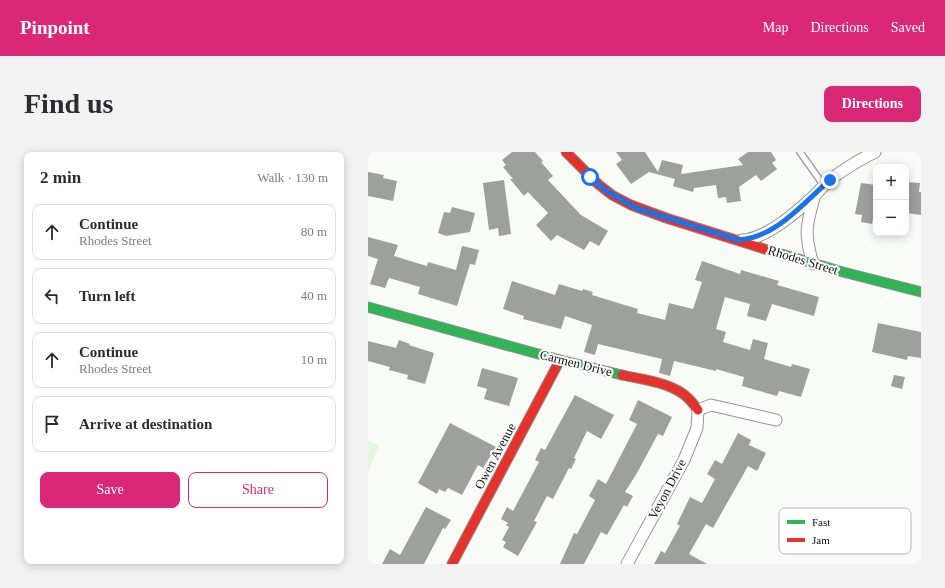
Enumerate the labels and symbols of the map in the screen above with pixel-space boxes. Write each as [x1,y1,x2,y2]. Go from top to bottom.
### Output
route start [581,168,599,186]
route end [821,171,839,189]
street label: Rhodes Street [766,242,840,278]
street label: Carmen Drive [538,347,614,379]
street label: Owen Avenue [471,420,519,492]
street label: Veyon Drive [645,456,689,522]
legend [779,508,911,554]
text: Fast [812,516,830,528]
text: Jam [812,534,830,546]

